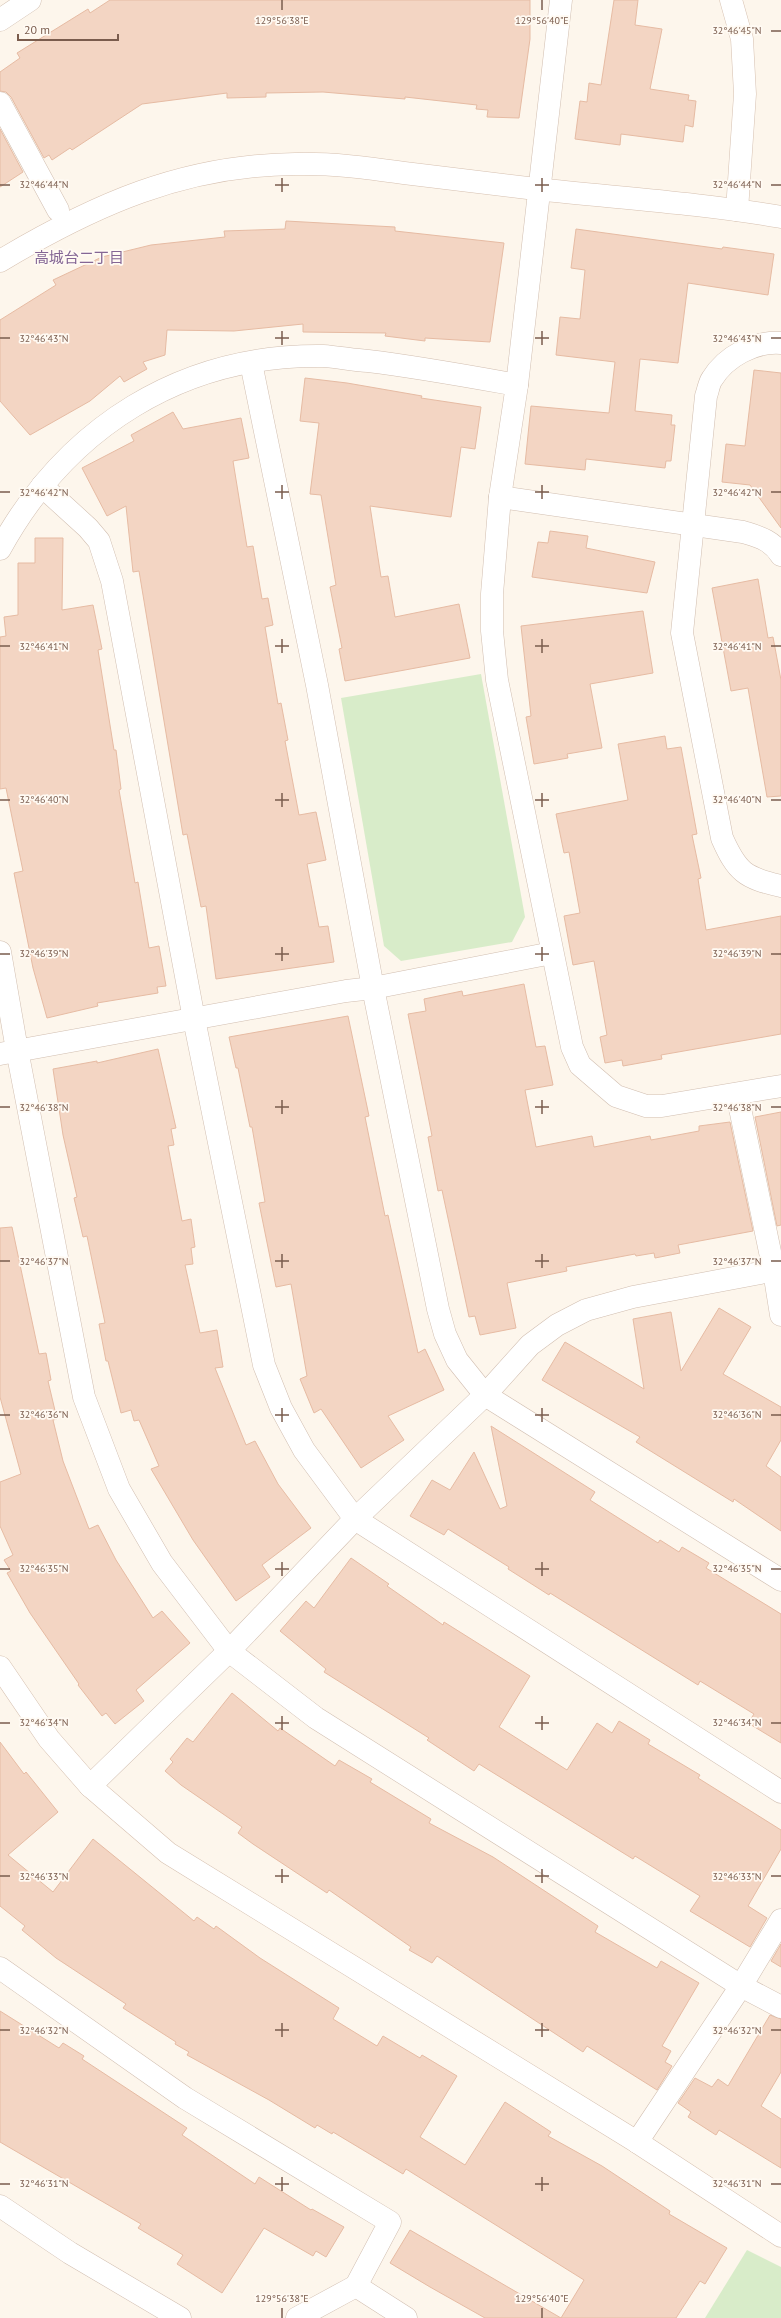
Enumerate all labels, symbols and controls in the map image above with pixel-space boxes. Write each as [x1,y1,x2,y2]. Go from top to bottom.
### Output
text: 129°56'38"E [255,14,309,27]
text: 129°56'40"E [515,14,569,27]
scale bar [18,16,118,42]
text: 20 m [24,22,50,37]
text: 32°46'45"N [712,24,762,37]
text: 32°46'44"N [19,178,69,191]
text: 32°46'44"N [712,178,762,191]
district label: 高城台二丁目 [34,248,124,267]
text: 32°46'43"N [19,332,69,345]
text: 32°46'43"N [712,332,762,345]
text: 32°46'42"N [19,486,69,499]
text: 32°46'42"N [712,486,762,499]
text: 32°46'41"N [19,640,69,653]
text: 32°46'41"N [712,640,762,653]
text: 32°46'40"N [19,793,69,806]
text: 32°46'40"N [712,793,762,806]
text: 32°46'39"N [19,947,69,960]
text: 32°46'39"N [712,947,762,960]
text: 32°46'38"N [19,1101,69,1114]
text: 32°46'38"N [712,1101,762,1114]
text: 32°46'37"N [19,1255,69,1268]
text: 32°46'37"N [712,1255,762,1268]
text: 32°46'36"N [19,1408,69,1421]
text: 32°46'36"N [712,1408,762,1421]
text: 32°46'35"N [19,1562,69,1575]
text: 32°46'35"N [712,1562,762,1575]
text: 32°46'34"N [19,1716,69,1729]
text: 32°46'34"N [712,1716,762,1729]
text: 32°46'33"N [19,1870,69,1883]
text: 32°46'33"N [712,1870,762,1883]
text: 32°46'32"N [19,2024,69,2037]
text: 32°46'32"N [712,2024,762,2037]
text: 32°46'31"N [19,2177,69,2190]
text: 32°46'31"N [712,2177,762,2190]
text: 129°56'38"E [255,2292,309,2305]
text: 129°56'40"E [515,2292,569,2305]

